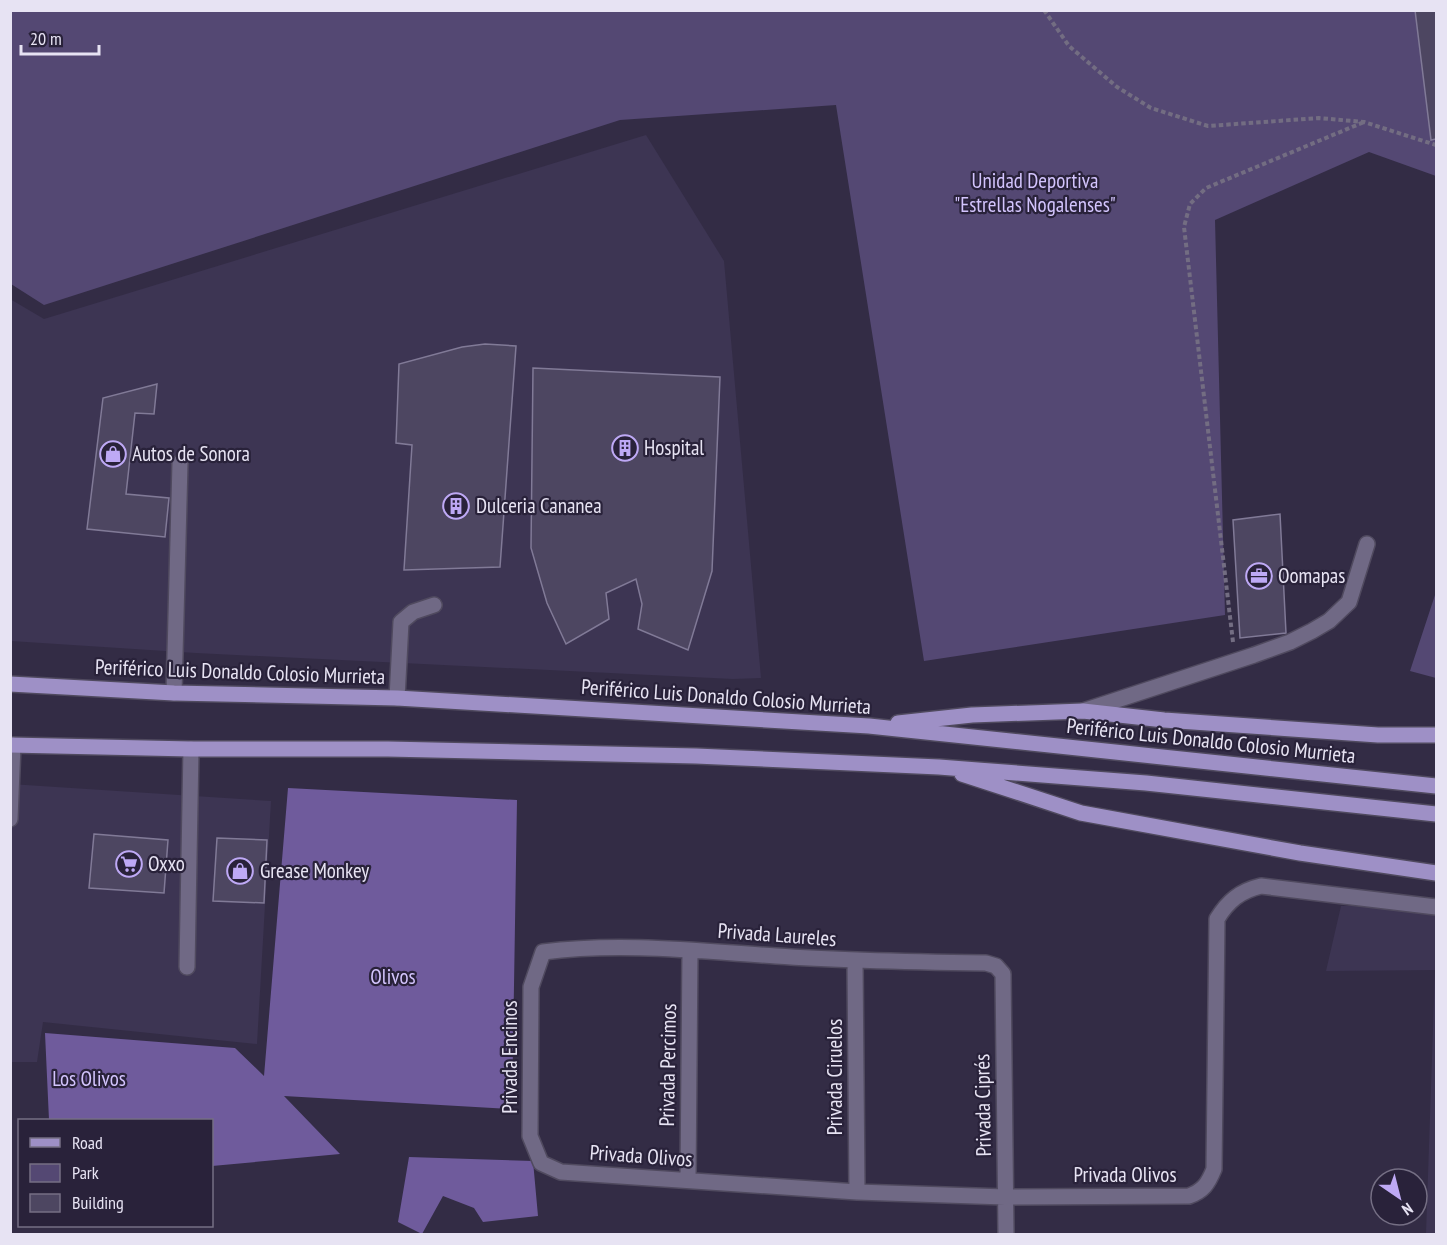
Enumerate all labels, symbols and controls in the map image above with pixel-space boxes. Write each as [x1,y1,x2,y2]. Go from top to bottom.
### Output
scale bar [21,18,99,56]
text: 20 m [30,27,62,50]
park label: Unidad Deportiva "Estrellas Nogalenses" [954,167,1116,218]
building icon: Hospital [610,433,640,463]
place label: Hospital [644,434,704,461]
shop icon: Autos de Sonora [98,439,128,469]
place label: Autos de Sonora [132,440,250,467]
building icon: Dulceria Cananea [441,491,471,521]
place label: Dulceria Cananea [476,492,602,519]
office icon: Oomapas [1244,561,1274,591]
place label: Oomapas [1278,562,1345,589]
street label: Periférico Luis Donaldo Colosio Murrieta [95,653,386,690]
street label: Periférico Luis Donaldo Colosio Murrieta [580,673,872,720]
street label: Periférico Luis Donaldo Colosio Murrieta [1065,712,1357,769]
supermarket icon: Oxxo [114,849,144,879]
place label: Oxxo [148,850,185,877]
shop icon: Grease Monkey [225,856,255,886]
place label: Grease Monkey [260,857,369,884]
street label: Privada Laureles [717,917,837,952]
park label: Olivos [370,963,416,990]
street label: Privada Encinos [496,1000,523,1114]
street label: Privada Percimos [653,1003,682,1127]
street label: Privada Ciruelos [821,1019,848,1135]
street label: Privada Ciprés [968,1054,997,1157]
park label: Los Olivos [52,1065,126,1092]
legend [18,1119,213,1227]
text: Road [72,1131,103,1154]
street label: Privada Olivos [589,1138,693,1173]
text: Park [72,1161,99,1184]
street label: Privada Olivos [1073,1161,1177,1188]
north arrow [1369,1167,1429,1227]
text: Building [72,1191,124,1214]
text: N [1398,1199,1417,1220]

